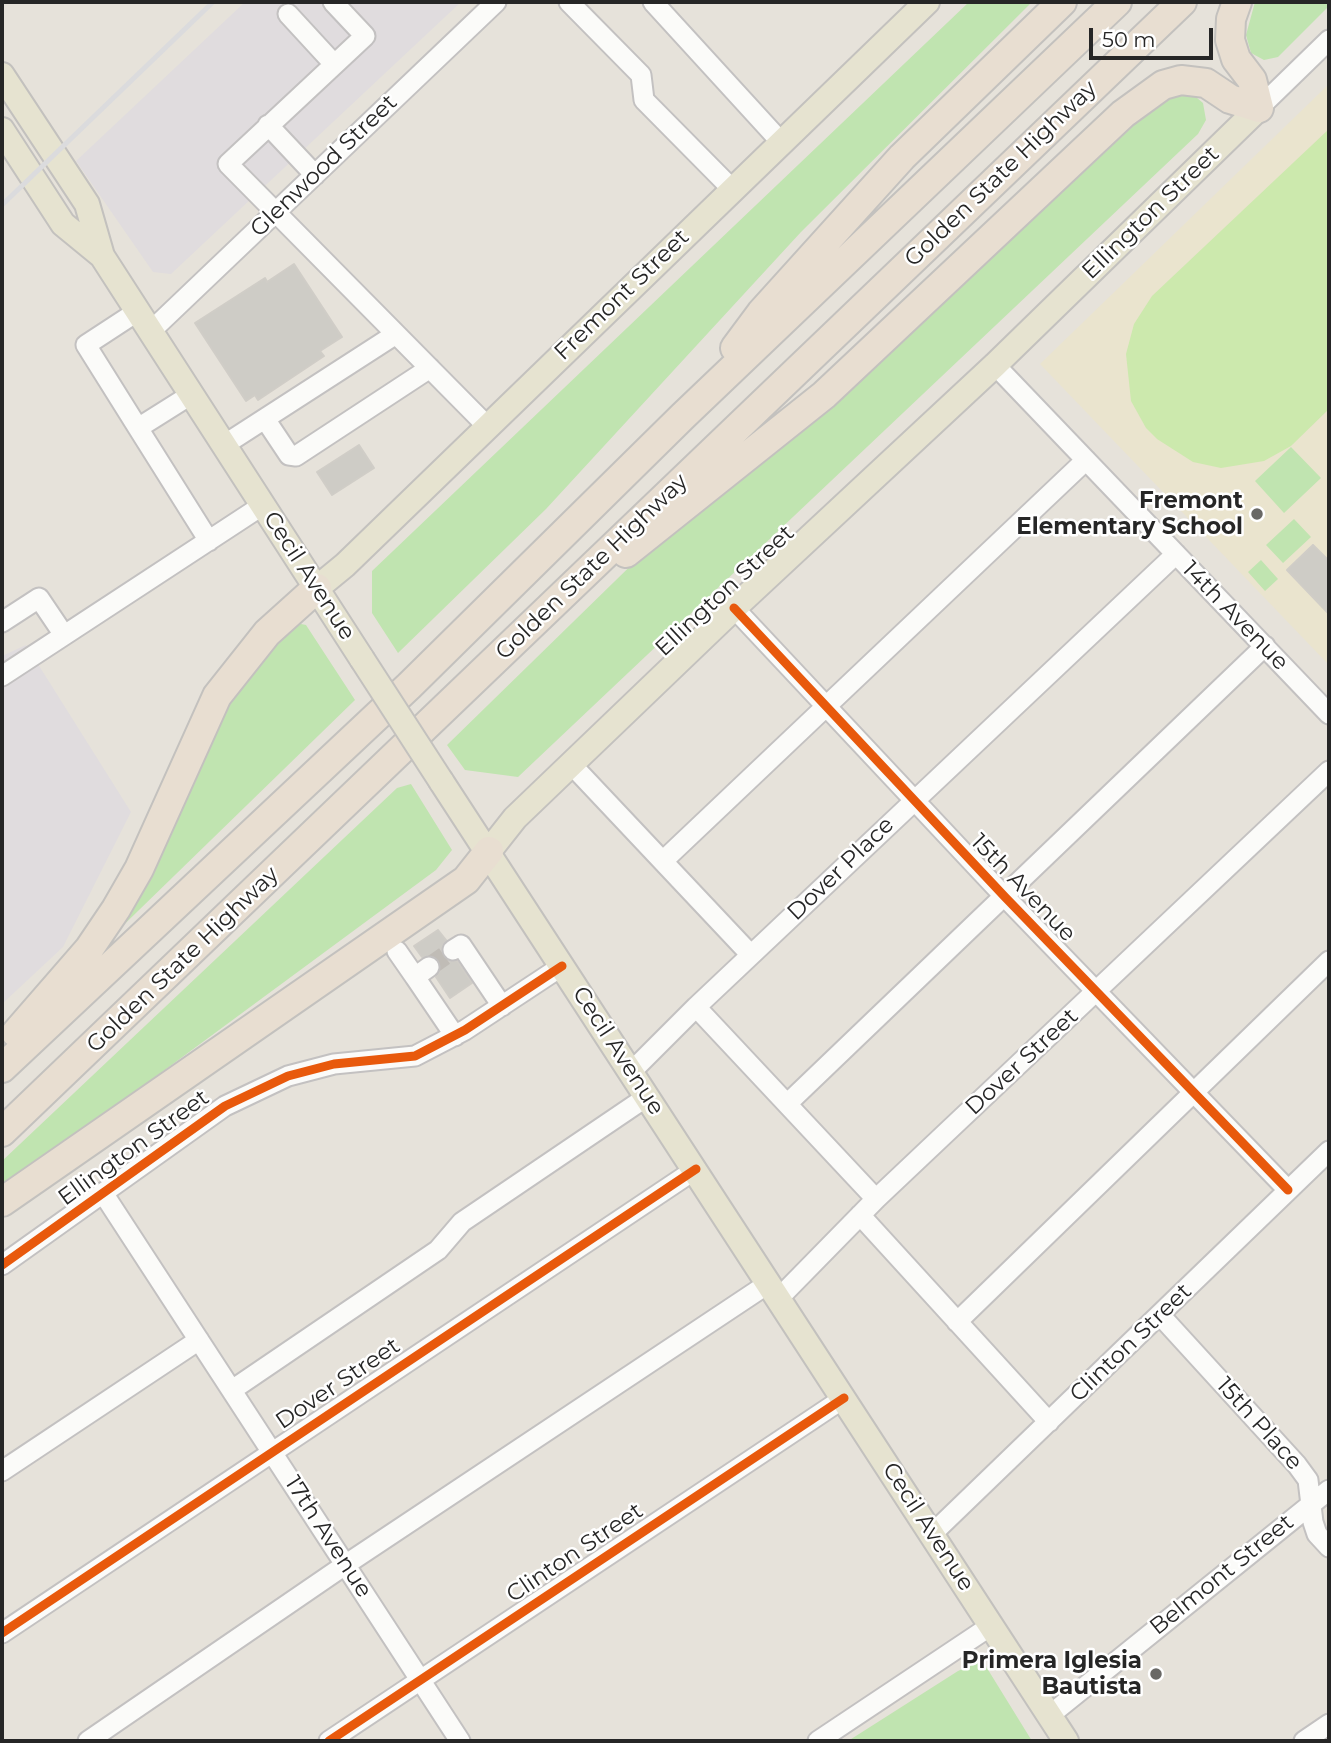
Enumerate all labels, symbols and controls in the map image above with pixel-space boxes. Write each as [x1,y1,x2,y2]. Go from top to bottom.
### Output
scale bar [1093,14,1217,58]
text: 50 m [1102,27,1156,52]
street label: Golden State Highway [899,75,1103,273]
street label: Glenwood Street [245,89,403,243]
street label: Ellington Street [1077,141,1225,285]
street label: Fremont Street [549,224,695,366]
street label: Golden State Highway [490,468,694,666]
place label: Fremont Elementary School [1016,487,1243,541]
marker: Fremont Elementary School [1249,506,1265,522]
street label: Cecil Avenue [257,507,361,645]
street label: Ellington Street [650,520,800,662]
street label: 14th Avenue [1176,556,1294,676]
street label: Dover Place [782,811,900,927]
street label: 15th Avenue [965,828,1081,948]
street label: Golden State Highway [81,861,285,1059]
street label: Cecil Avenue [566,982,670,1120]
street label: Dover Street [960,1003,1084,1121]
street label: Ellington Street [53,1084,215,1212]
street label: Clinton Street [1064,1278,1198,1408]
street label: Dover Street [271,1332,405,1436]
street label: 15th Place [1210,1372,1308,1476]
street label: Cecil Avenue [876,1458,980,1596]
street label: 17th Avenue [279,1471,377,1603]
street label: Clinton Street [502,1497,648,1609]
street label: Belmont Street [1145,1509,1299,1641]
place label: Primera Iglesia Bautista [962,1647,1142,1701]
marker: Primera Iglesia Bautista [1148,1666,1164,1682]

